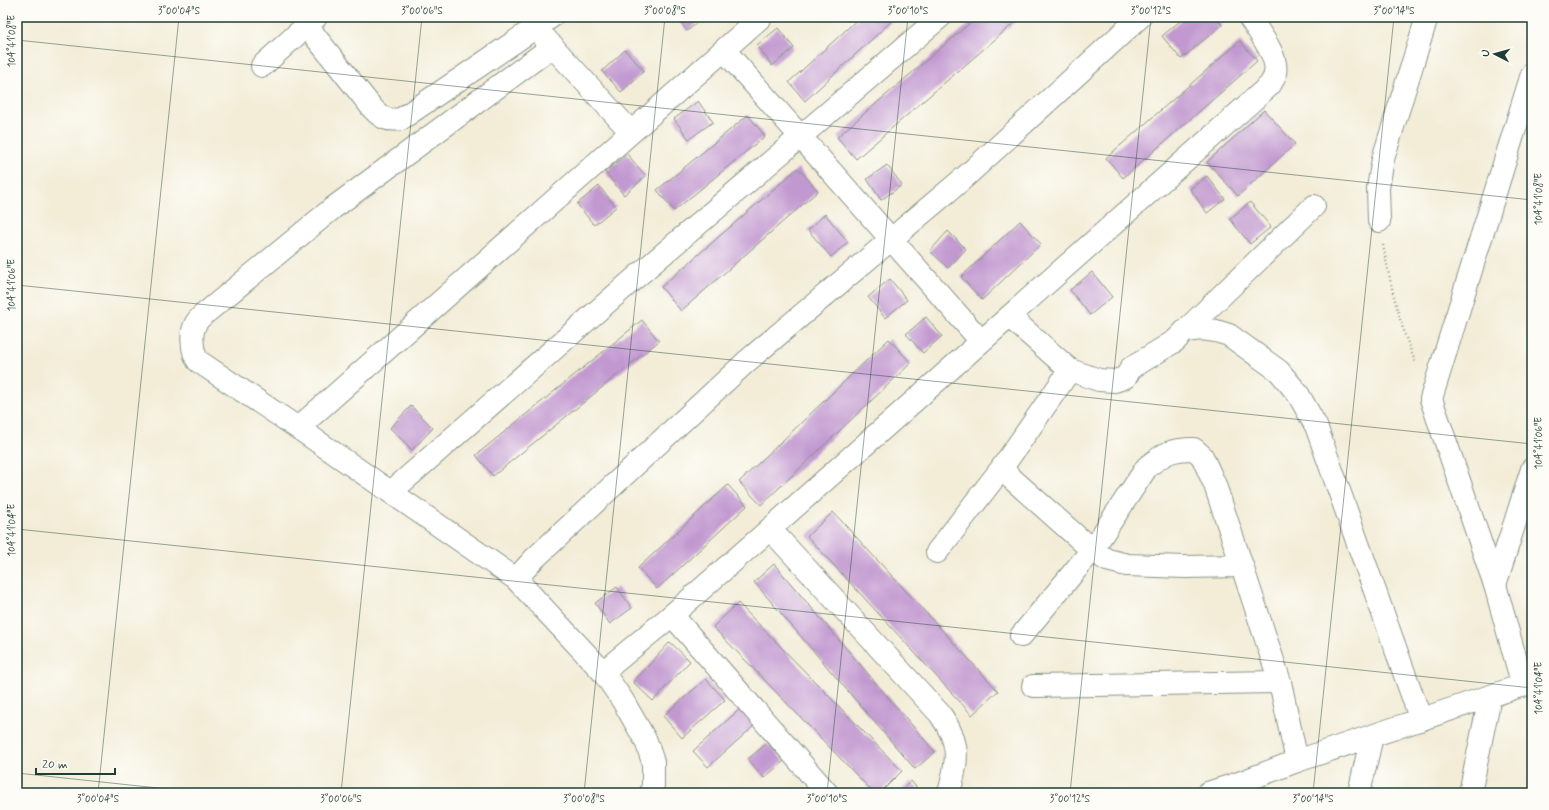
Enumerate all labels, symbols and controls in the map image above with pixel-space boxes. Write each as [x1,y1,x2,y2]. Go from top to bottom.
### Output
text: 3°00'04"S [158,4,201,18]
text: 3°00'06"S [401,4,443,18]
text: 3°00'08"S [644,4,686,18]
text: 3°00'10"S [888,4,929,18]
text: 3°00'12"S [1131,4,1172,18]
text: 3°00'14"S [1373,4,1415,18]
text: 104°41'08"E [5,15,19,67]
north arrow [1475,34,1515,74]
text: U [1479,49,1493,57]
text: 104°41'08"E [1532,173,1546,225]
text: 104°41'06"E [5,259,19,311]
text: 104°41'06"E [1532,417,1546,469]
text: 104°41'04"E [5,503,19,556]
text: 104°41'04"E [1532,661,1546,714]
scale bar [36,750,115,776]
text: 20 m [42,757,68,773]
text: 3°00'04"S [77,792,120,806]
text: 3°00'06"S [320,792,362,806]
text: 3°00'08"S [563,792,605,806]
text: 3°00'10"S [807,792,848,806]
text: 3°00'12"S [1050,792,1091,806]
text: 3°00'14"S [1292,792,1334,806]

